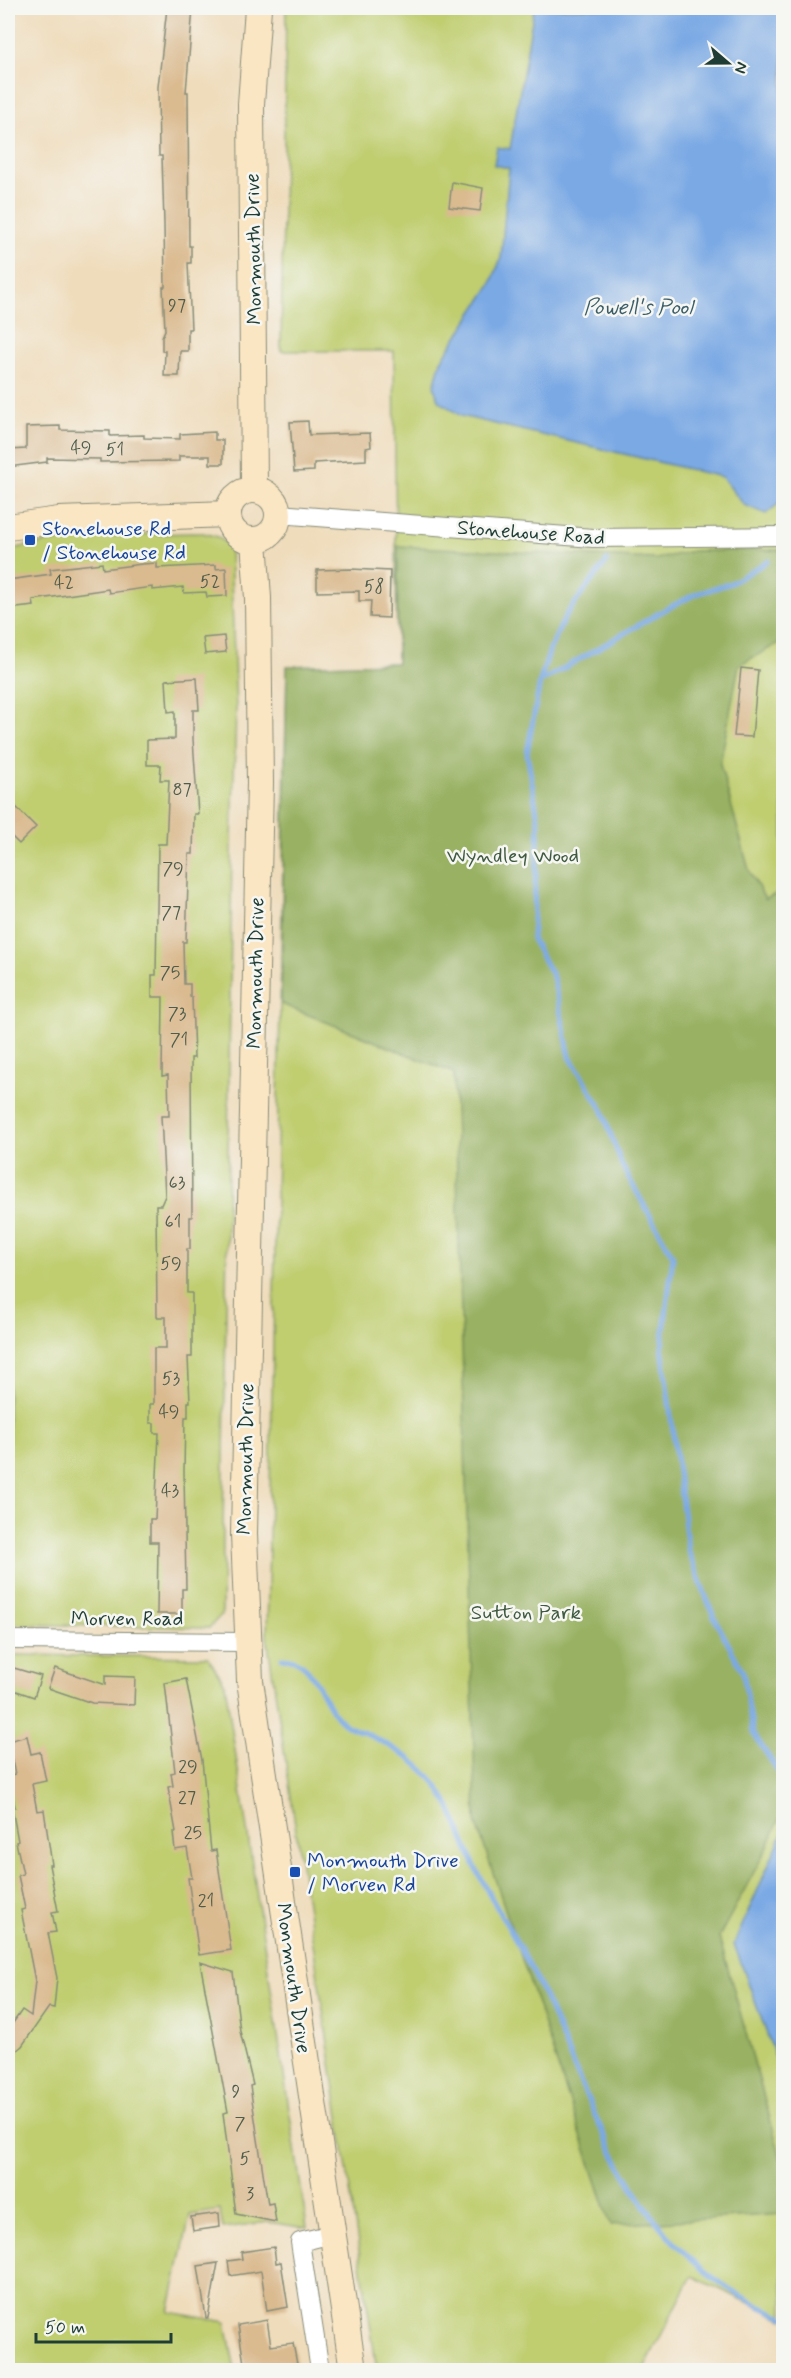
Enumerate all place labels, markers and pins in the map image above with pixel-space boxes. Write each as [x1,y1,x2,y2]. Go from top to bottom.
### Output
place label: Stonehouse Rd / Stonehouse Rd [42,515,186,567]
marker: Stonehouse Rd / Stonehouse Rd [23,533,37,547]
place label: Monmouth Drive / Morven Rd [307,1847,459,1899]
marker: Monmouth Drive / Morven Rd [288,1865,302,1879]

